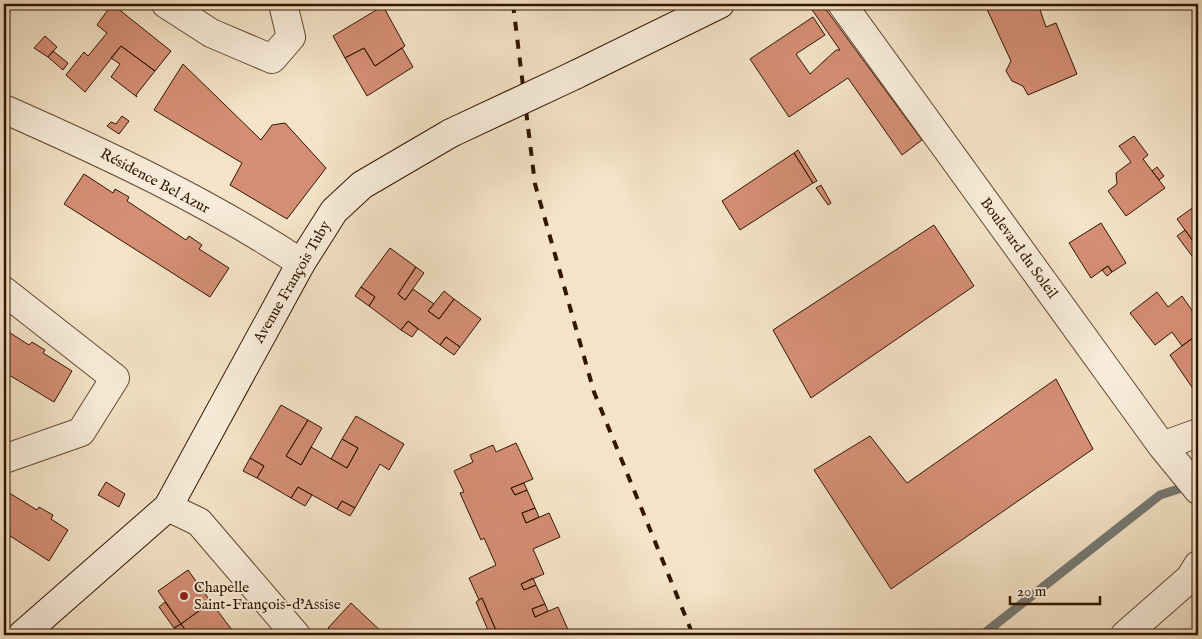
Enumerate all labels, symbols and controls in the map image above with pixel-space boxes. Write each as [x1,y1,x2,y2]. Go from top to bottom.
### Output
street label: Résidence Bel Azur [97,144,214,218]
street label: Boulevard du Soleil [976,194,1063,303]
street label: Avenue François Tuby [249,217,335,347]
scale bar [1010,574,1100,606]
place label: Chapelle Saint-François-d'Assise [194,578,341,614]
text: 20 m [1017,582,1047,601]
marker: Chapelle Saint-François-d'Assise [178,590,190,602]

